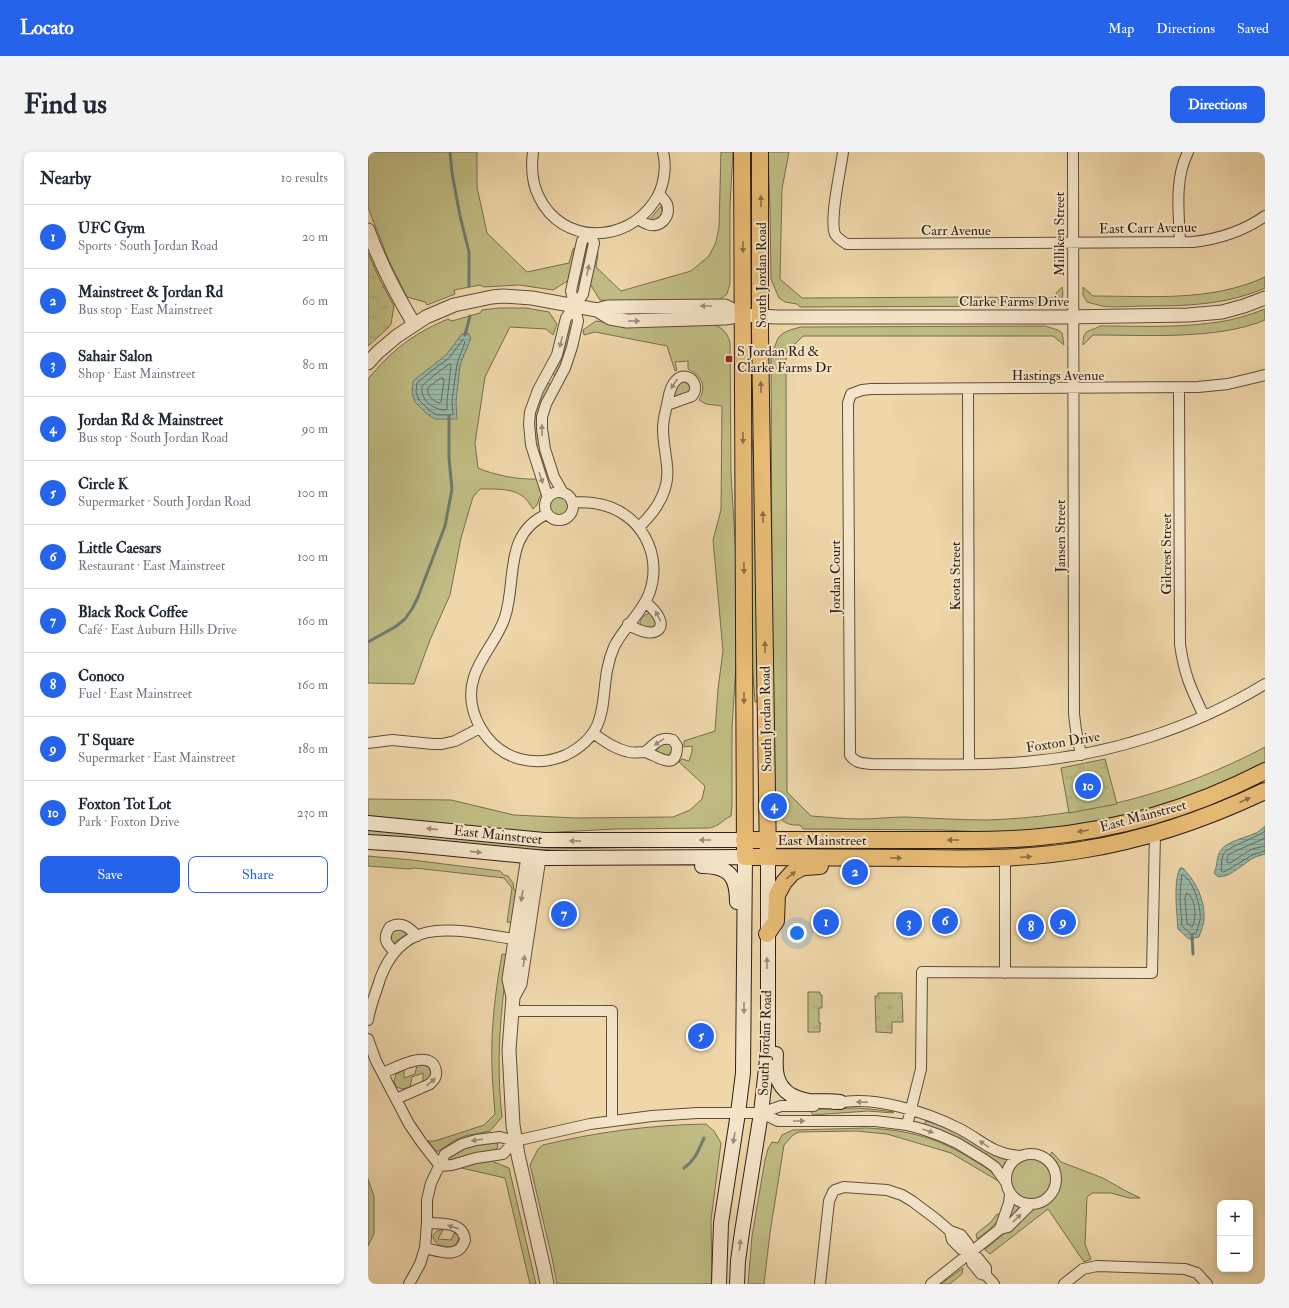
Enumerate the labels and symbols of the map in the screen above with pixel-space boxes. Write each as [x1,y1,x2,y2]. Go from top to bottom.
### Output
street label: Milliken Street [1051,191,1068,276]
one-way arrow [758,194,764,207]
street label: East Carr Avenue [1099,219,1197,237]
street label: South Jordan Road [753,222,770,328]
street label: Carr Avenue [921,222,991,239]
one-way arrow [740,241,746,254]
one-way arrow [585,264,591,277]
street label: Clarke Farms Drive [959,293,1069,310]
one-way arrow [699,303,712,309]
one-way arrow [628,318,641,324]
one-way arrow [557,336,563,348]
place label: S Jordan Rd & Clarke Farms Dr [737,343,832,376]
marker: S Jordan Rd & Clarke Farms Dr [724,354,734,364]
street label: Hastings Avenue [1012,367,1104,384]
one-way arrow [671,378,678,389]
one-way arrow [758,380,764,393]
one-way arrow [539,423,545,436]
one-way arrow [740,432,746,445]
one-way arrow [539,472,545,484]
street label: Jansen Street [1052,499,1069,573]
one-way arrow [760,510,766,523]
street label: Gilcrest Street [1158,513,1175,595]
street label: Jordan Court [827,540,844,615]
street label: Keota Street [947,541,964,611]
one-way arrow [741,562,747,575]
one-way arrow [655,611,661,622]
one-way arrow [762,640,768,653]
street label: South Jordan Road [757,666,775,772]
one-way arrow [741,692,747,705]
street label: Foxton Drive [1025,728,1101,756]
one-way arrow [653,738,664,746]
pin: 10 [1075,771,1101,801]
pin: 4 [761,791,787,821]
street label: East Mainstreet [1098,796,1189,836]
one-way arrow [1240,797,1251,803]
street label: East Mainstreet [453,822,544,848]
one-way arrow [426,826,438,832]
one-way arrow [1077,828,1089,834]
street label: East Mainstreet [777,832,867,849]
one-way arrow [698,837,711,843]
one-way arrow [946,837,959,843]
one-way arrow [568,838,581,844]
one-way arrow [470,849,483,855]
one-way arrow [1020,853,1032,860]
one-way arrow [890,855,903,861]
pin: 2 [842,857,868,887]
one-way arrow [786,871,797,879]
one-way arrow [519,890,525,902]
pin: 7 [551,899,577,929]
pin: 6 [932,906,958,936]
pin: 1 [813,907,839,937]
pin: 9 [1050,907,1076,937]
pin: 3 [896,908,922,938]
pin: 8 [1018,912,1044,942]
your location [787,923,807,943]
one-way arrow [521,955,527,967]
one-way arrow [764,956,770,969]
street label: South Jordan Road [755,990,775,1096]
one-way arrow [741,1002,747,1015]
pin: 5 [688,1021,714,1051]
one-way arrow [426,1077,436,1086]
one-way arrow [855,1099,868,1105]
one-way arrow [793,1117,805,1124]
one-way arrow [922,1128,934,1134]
one-way arrow [731,1132,737,1144]
one-way arrow [471,1137,483,1143]
one-way arrow [978,1140,989,1148]
one-way arrow [1012,1213,1021,1223]
one-way arrow [447,1223,459,1229]
one-way arrow [737,1239,743,1251]

